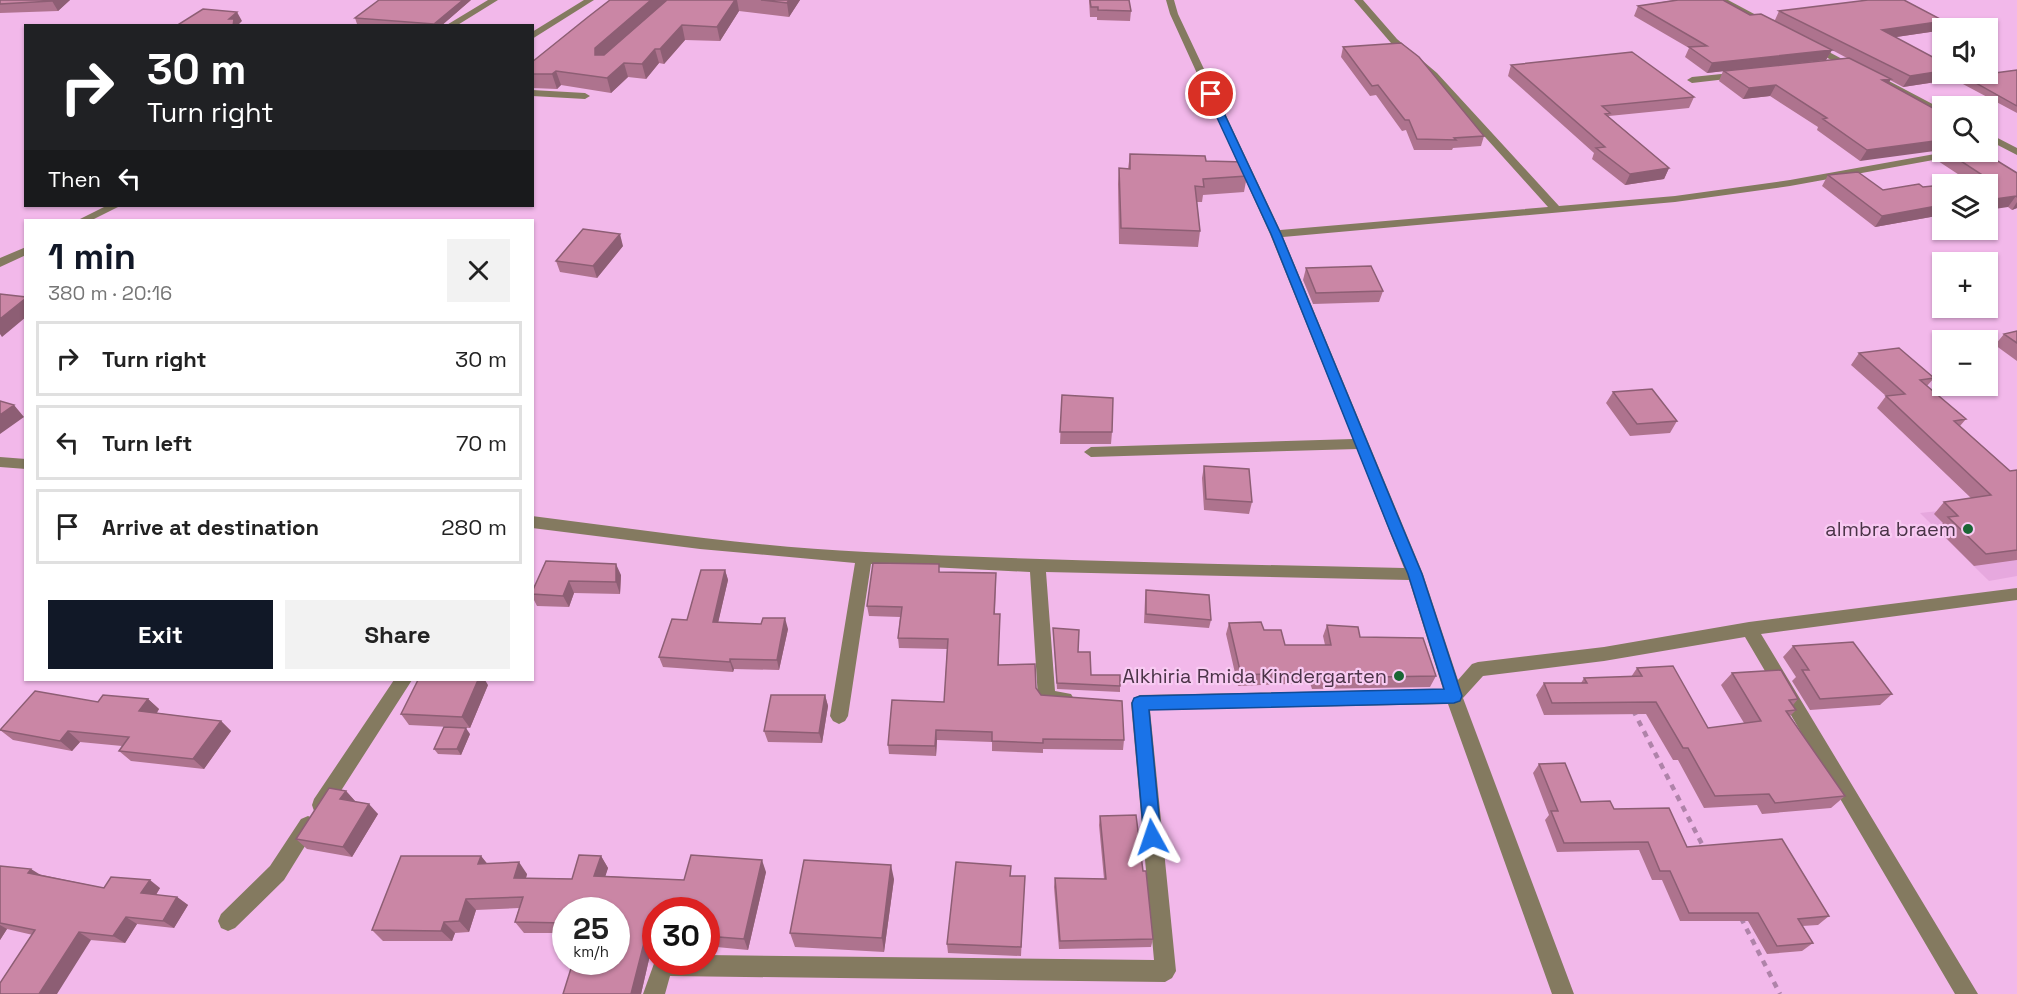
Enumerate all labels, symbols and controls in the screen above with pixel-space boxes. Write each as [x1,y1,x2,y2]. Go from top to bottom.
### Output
map controls [1932,18,1998,396]
button: sound [1932,18,1998,84]
text: 30 m [147,43,246,96]
icon: right [48,48,126,126]
pin [1185,68,1236,119]
icon: arrive [1194,77,1227,110]
text: Turn right [147,95,274,130]
button: search [1932,96,1998,162]
icon: left [113,162,146,195]
text: Then [48,165,101,193]
button: layers [1932,174,1998,240]
text: 1 min [48,234,136,280]
button: close [447,239,510,302]
button: + [1932,252,1998,318]
text: 380 m · 20:16 [48,280,172,306]
button: − [1932,330,1998,396]
icon: right [51,342,84,375]
text: Turn right [102,345,207,373]
text: 30 m [455,345,507,373]
icon: left [51,426,84,459]
text: Turn left [102,429,192,457]
text: 70 m [456,429,507,457]
icon: arrive [51,510,84,543]
text: Arrive at destination [102,513,319,541]
text: 280 m [441,513,507,541]
place label: almbra braem [1825,516,1956,542]
marker: almbra braem [1961,522,1975,536]
button: Exit [48,600,273,669]
button: Share [285,600,510,669]
place label: Alkhiria Rmida Kindergarten [1122,663,1387,689]
marker: Alkhiria Rmida Kindergarten [1392,669,1406,683]
position arrow [1120,805,1184,869]
speed limit sign: 30 [642,897,720,975]
text: 25 [573,909,609,948]
text: km/h [573,942,609,961]

